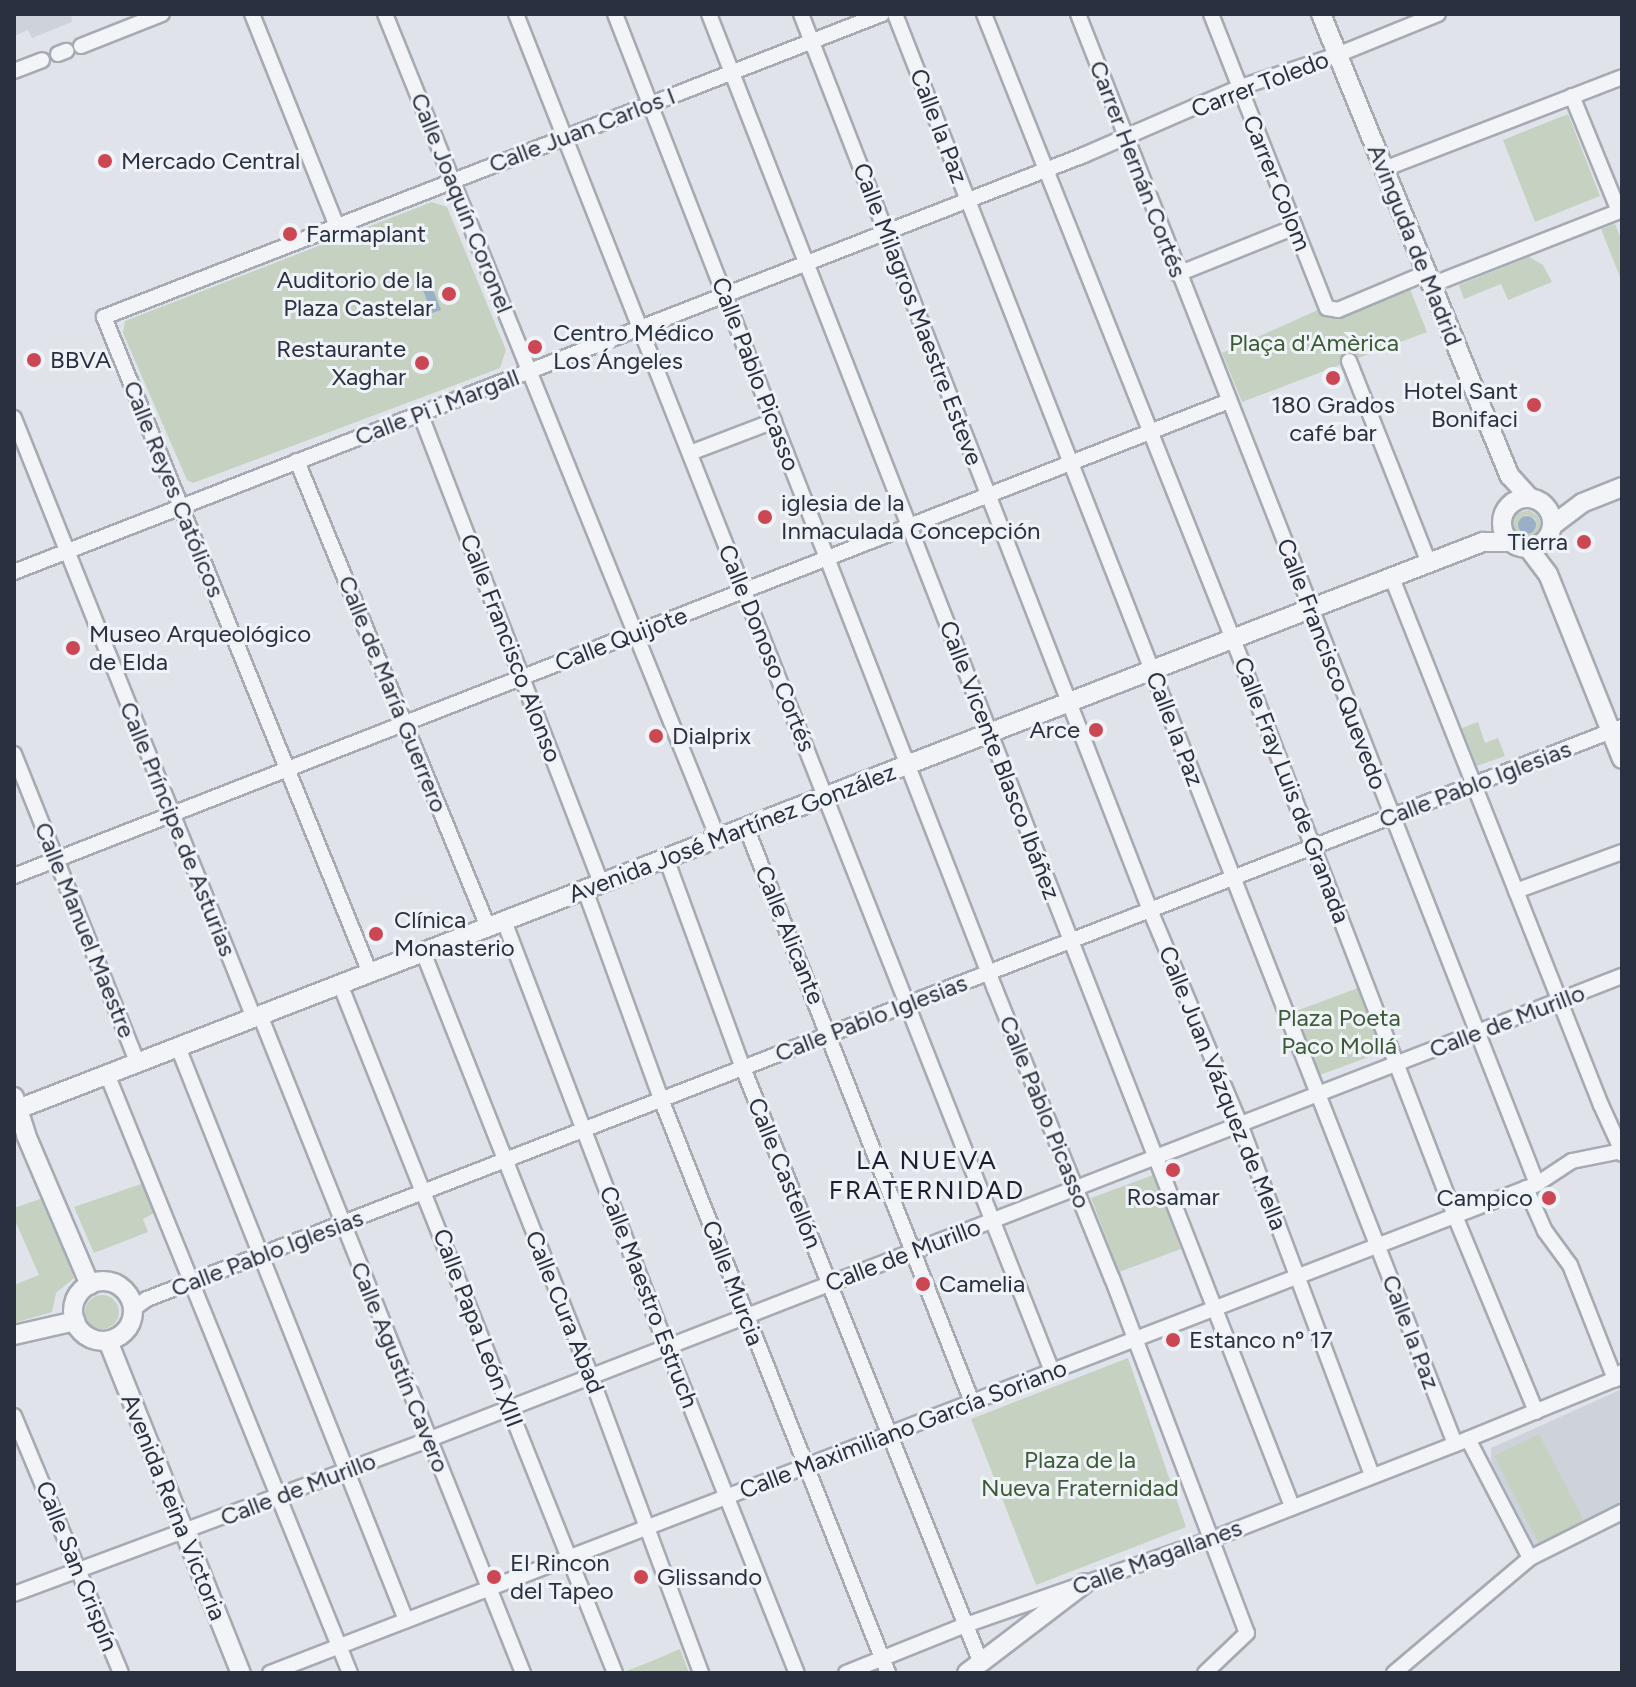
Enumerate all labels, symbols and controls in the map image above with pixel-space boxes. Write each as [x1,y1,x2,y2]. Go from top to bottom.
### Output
street label: Carrer Toledo [1187,45,1333,123]
street label: Carrer Hernán Cortés [1083,57,1193,281]
street label: Calle la Paz [904,65,974,187]
street label: Calle Juan Carlos I [485,81,679,179]
street label: Calle Joaquín Coronel [405,89,519,317]
street label: Carrer Colom [1237,111,1317,255]
street label: Avinguda de Madrid [1361,140,1469,350]
place label: Mercado Central [121,147,300,175]
marker: Mercado Central [96,152,114,170]
street label: Calle Milagros Maestre Esteve [847,159,989,469]
place label: Farmaplant [306,220,426,248]
marker: Farmaplant [281,225,299,243]
place label: Auditorio de la Plaza Castelar [277,266,433,322]
street label: Calle Pablo Picasso [706,273,806,475]
marker: Auditorio de la Plaza Castelar [440,285,458,303]
place label: Centro Médico Los Ángeles [553,319,714,375]
park label: Plaça d'Amèrica [1229,329,1399,357]
place label: Restaurante Xaghar [276,335,406,391]
marker: Centro Médico Los Ángeles [524,336,546,358]
place label: BBVA [50,346,111,374]
marker: BBVA [25,351,43,369]
marker: Restaurante Xaghar [413,354,431,372]
street label: Calle Pi i Margall [351,362,523,452]
marker: 180 Grados café bar [1324,369,1342,387]
street label: Calle Reyes Católicos [117,377,231,601]
place label: Hotel Sant Bonifaci [1403,377,1518,433]
place label: 180 Grados café bar [1271,391,1395,447]
marker: Hotel Sant Bonifaci [1525,396,1543,414]
place label: iglesia de la Inmaculada Concepción [781,489,1040,545]
marker: iglesia de la Inmaculada Concepción [756,508,774,526]
place label: Tierra [1508,528,1568,556]
street label: Calle Francisco Alonso [454,530,568,766]
marker: Tierra [1575,533,1593,551]
street label: Calle Francisco Quevedo [1271,534,1393,794]
street label: Calle Donoso Cortés [712,540,822,756]
street label: Calle de María Guerrero [332,571,454,817]
street label: Calle Quijote [551,601,691,677]
street label: Calle Vicente Blasco Ibáñez [933,617,1067,903]
place label: Museo Arqueológico de Elda [89,620,311,676]
marker: Museo Arqueológico de Elda [64,639,82,657]
street label: Calle Fray Luis de Granada [1228,653,1356,927]
street label: Calle la Paz [1140,668,1210,790]
street label: Calle Príncipe de Asturias [114,698,242,960]
place label: Arce [1030,716,1080,744]
marker: Arce [1087,721,1105,739]
place label: Dialprix [672,722,751,750]
marker: Dialprix [647,727,665,745]
street label: Calle Pablo Iglesias [1375,734,1575,834]
street label: Avenida José Martínez González [564,757,900,909]
street label: Calle Manuel Maestre [29,818,141,1042]
street label: Calle Alicante [749,861,831,1009]
place label: Clínica Monasterio [394,906,515,962]
marker: Clínica Monasterio [365,923,387,945]
street label: Calle Juan Vázquez de Mella [1153,942,1293,1234]
street label: Calle Pablo Iglesias [771,968,971,1068]
street label: Calle de Murillo [1425,978,1589,1064]
park label: Plaza Poeta Paco Mollá [1277,1004,1401,1060]
street label: Calle Pablo Picasso [993,1011,1097,1213]
street label: Calle Castellón [742,1093,828,1253]
district label: LA NUEVA FRATERNIDAD [829,1145,1025,1206]
marker: Rosamar [1164,1161,1182,1179]
street label: Calle Maestro Estruch [593,1182,705,1412]
place label: Rosamar [1126,1183,1220,1211]
place label: Campico [1436,1184,1533,1212]
marker: Campico [1540,1189,1558,1207]
street label: Calle Pablo Iglesias [167,1203,367,1303]
street label: Calle de Murillo [821,1212,985,1298]
street label: Calle Murcia [696,1216,770,1350]
street label: Calle Papa León XIII [427,1225,529,1431]
street label: Calle Cura Abad [519,1227,611,1397]
street label: Calle Agustín Cavero [345,1258,455,1476]
place label: Camelia [939,1270,1025,1298]
street label: Calle la Paz [1376,1271,1446,1393]
marker: Camelia [914,1275,932,1293]
place label: Estanco nº 17 [1189,1326,1333,1354]
marker: Estanco nº 17 [1164,1331,1182,1349]
street label: Calle Maximiliano García Soriano [735,1353,1071,1505]
street label: Avenida Reina Victoria [115,1390,233,1624]
street label: Calle de Murillo [216,1446,380,1532]
park label: Plaza de la Nueva Fraternidad [981,1446,1179,1502]
street label: Calle San Crispín [30,1477,124,1655]
street label: Calle Magallanes [1068,1513,1246,1601]
place label: El Rincon del Tapeo [510,1549,614,1605]
place label: Glissando [657,1563,762,1591]
marker: El Rincon del Tapeo [485,1568,503,1586]
marker: Glissando [632,1568,650,1586]

